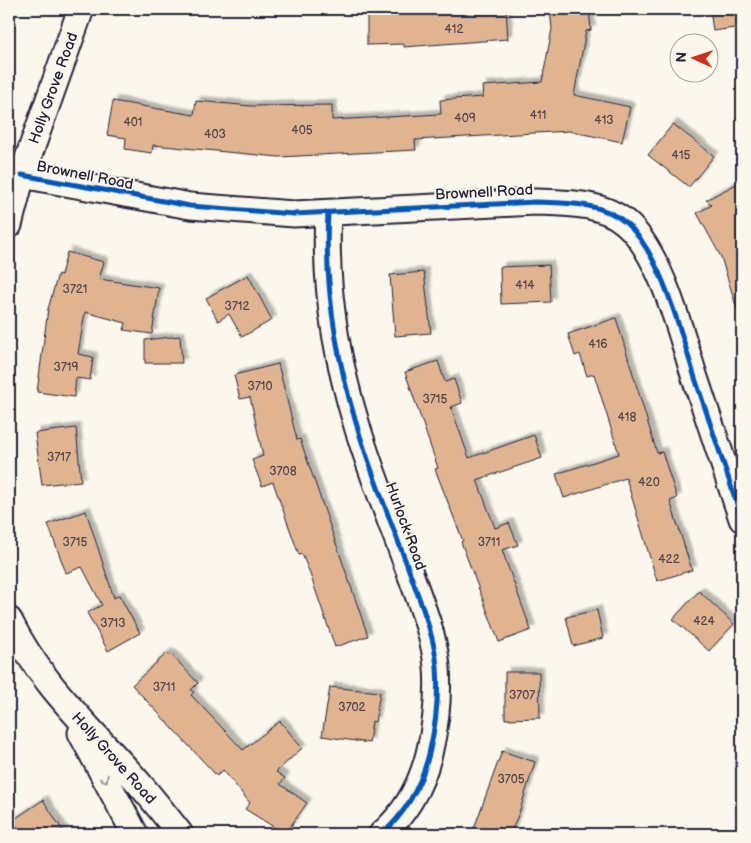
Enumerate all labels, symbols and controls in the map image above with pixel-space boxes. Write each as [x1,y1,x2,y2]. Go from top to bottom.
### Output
house number: 412 [444,22,464,37]
street label: Holly Grove Road [25,30,82,146]
north arrow [668,32,718,82]
text: N [673,52,690,63]
house number: 411 [530,108,546,123]
house number: 409 [454,111,476,126]
house number: 413 [594,113,614,128]
house number: 401 [123,115,143,130]
house number: 405 [291,123,313,138]
house number: 403 [204,127,226,142]
house number: 415 [672,148,691,163]
street label: Brownell Road [35,157,135,194]
street label: Brownell Road [434,180,534,205]
house number: 414 [515,278,535,293]
house number: 3721 [63,282,87,297]
house number: 3712 [225,299,250,314]
house number: 416 [588,337,608,352]
house number: 3719 [54,360,78,375]
house number: 3710 [248,379,272,394]
house number: 3715 [423,392,448,407]
house number: 418 [618,410,636,425]
house number: 3717 [47,450,71,465]
house number: 3708 [269,464,297,479]
house number: 420 [638,475,660,490]
street label: Hurlock Road [381,480,430,573]
house number: 3715 [63,535,88,550]
house number: 3711 [478,535,500,550]
house number: 422 [658,552,680,567]
house number: 424 [693,614,715,629]
house number: 3713 [100,616,126,631]
house number: 3711 [153,680,175,695]
house number: 3707 [509,688,535,703]
house number: 3702 [338,700,366,715]
street label: Holly Grove Road [67,708,160,808]
house number: 3705 [497,772,525,787]
one-way arrow [99,774,109,783]

